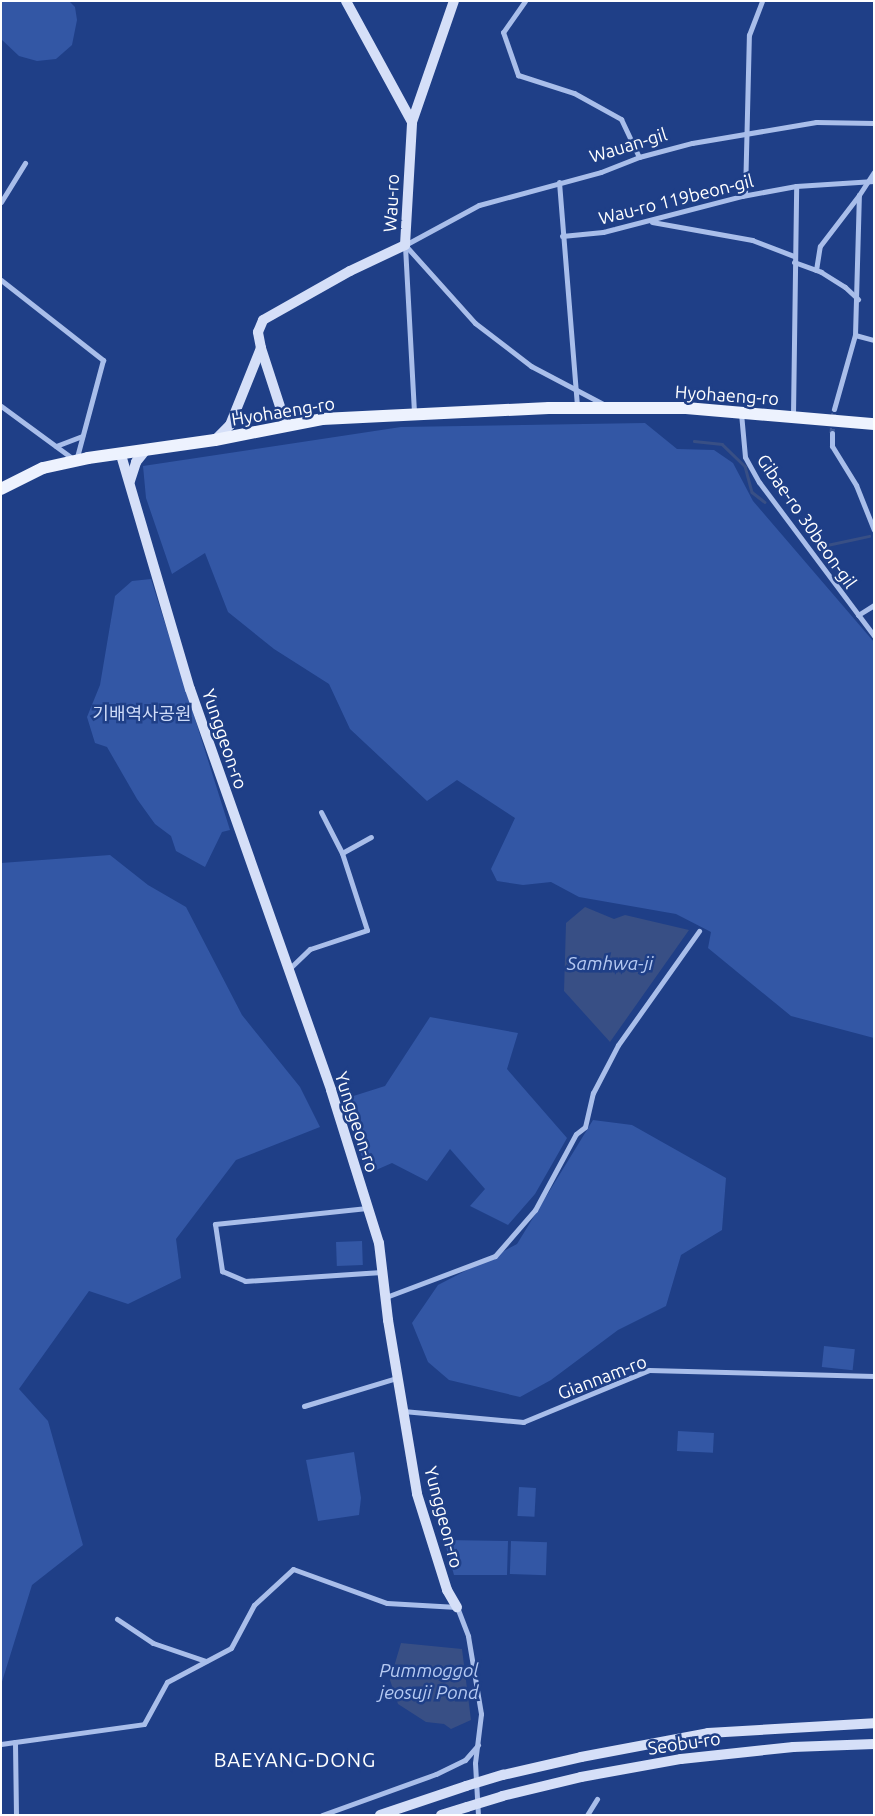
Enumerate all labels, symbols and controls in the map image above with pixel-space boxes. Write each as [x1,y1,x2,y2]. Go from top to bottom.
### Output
street label: Wauan-gil [587,123,669,167]
street label: Wau-ro 119beon-gil [596,169,756,229]
street label: Wau-ro [379,173,403,233]
street label: Hyohaeng-ro [674,381,780,409]
street label: Hyohaeng-ro [230,392,336,430]
street label: Gibae-ro 30beon-gil [753,450,861,592]
street label: Yunggeon-ro [198,686,252,792]
park label: 기배역사공원 [92,702,192,724]
water label: Samhwa-ji [567,953,653,975]
street label: Yunggeon-ro [331,1069,383,1175]
street label: Giannam-ro [555,1350,649,1404]
street label: Yunggeon-ro [420,1464,468,1570]
water label: Pummoggol jeosuji Pond [379,1660,479,1704]
street label: Seobu-ro [646,1727,722,1759]
district label: BAEYANG-DONG [212,1747,378,1771]

